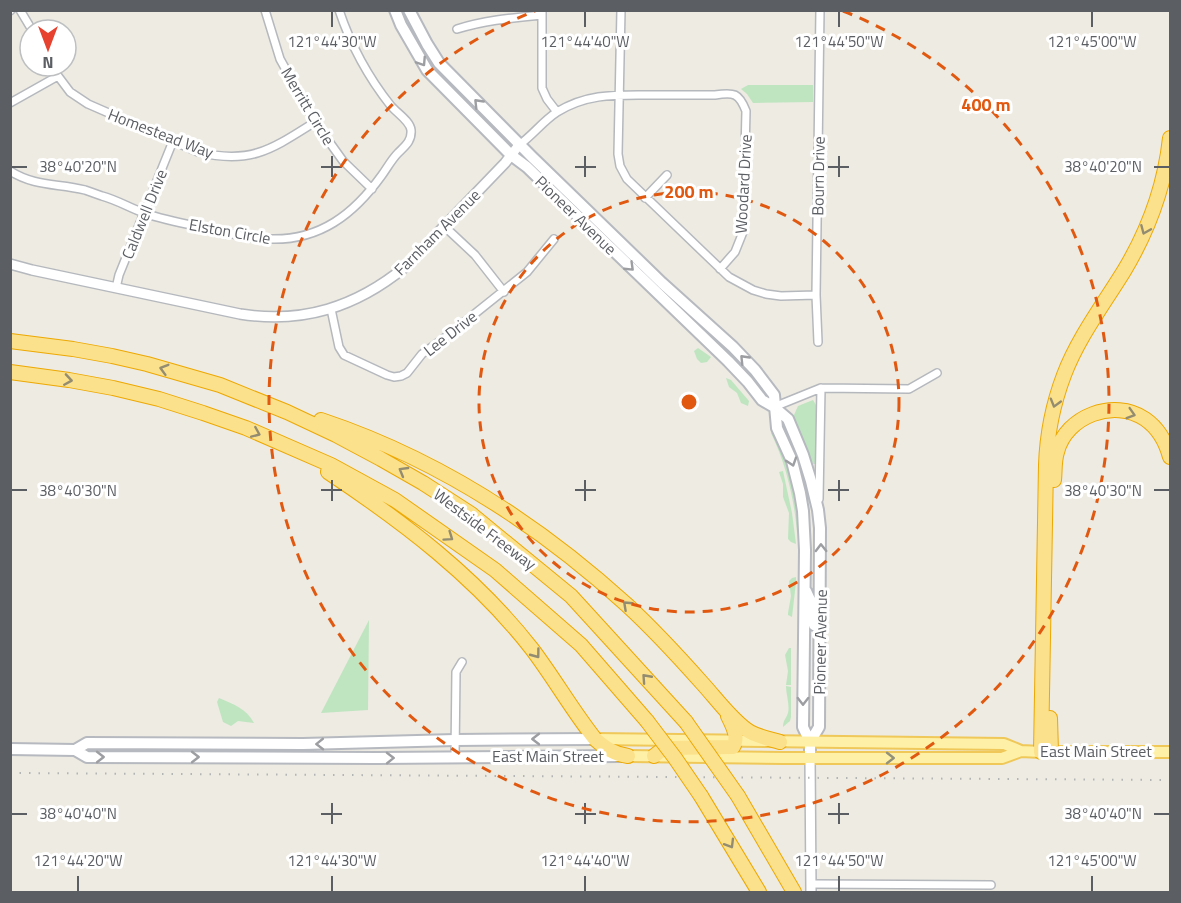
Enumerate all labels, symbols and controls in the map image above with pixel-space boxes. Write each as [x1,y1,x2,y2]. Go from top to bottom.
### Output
north arrow [18,18,78,78]
text: 121°44'30"W [287,30,377,53]
text: 121°44'40"W [540,30,630,53]
text: 121°44'50"W [794,30,884,53]
text: 121°45'00"W [1047,30,1137,53]
text: N [42,51,54,75]
one-way arrow [415,55,426,66]
street label: Merritt Circle [275,62,341,150]
text: 400 m [961,91,1011,118]
one-way arrow [474,99,485,109]
street label: Homestead Way [105,102,218,164]
street label: Woodard Drive [728,134,758,234]
street label: Bourn Drive [805,136,831,216]
text: 38°40'20"N [39,155,117,178]
text: 38°40'20"N [1064,155,1142,178]
street label: Caldwell Drive [115,165,173,263]
street label: Pioneer Avenue [530,170,622,260]
text: 200 m [664,178,714,205]
street label: Farnham Avenue [388,183,486,281]
street label: Elston Circle [187,212,273,250]
one-way arrow [1140,224,1152,235]
one-way arrow [623,260,633,271]
street label: Lee Drive [418,304,482,362]
one-way arrow [741,355,752,366]
one-way arrow [159,364,170,376]
one-way arrow [63,373,73,386]
centre of rings [679,392,699,412]
one-way arrow [1050,397,1062,408]
one-way arrow [1125,407,1136,419]
one-way arrow [249,426,260,438]
one-way arrow [785,456,797,467]
one-way arrow [399,467,409,479]
text: 38°40'30"N [39,479,117,502]
text: 38°40'30"N [1064,479,1142,502]
street label: Westside Freeway [429,482,542,576]
one-way arrow [442,530,453,541]
one-way arrow [815,543,827,552]
street label: Pioneer Avenue [807,589,833,695]
one-way arrow [623,601,633,612]
one-way arrow [528,648,539,659]
one-way arrow [642,675,653,685]
one-way arrow [797,696,809,705]
one-way arrow [532,733,541,745]
one-way arrow [316,737,325,750]
street label: East Main Street [1040,739,1152,763]
street label: East Main Street [492,744,604,768]
one-way arrow [96,751,105,763]
one-way arrow [191,751,200,763]
one-way arrow [386,751,395,764]
one-way arrow [886,752,895,764]
text: 38°40'40"N [39,802,117,825]
text: 38°40'40"N [1064,802,1142,825]
one-way arrow [723,838,734,848]
text: 121°44'20"W [33,849,123,872]
text: 121°44'30"W [287,849,377,872]
text: 121°44'40"W [540,849,630,872]
text: 121°44'50"W [794,849,884,872]
text: 121°45'00"W [1047,849,1137,872]

